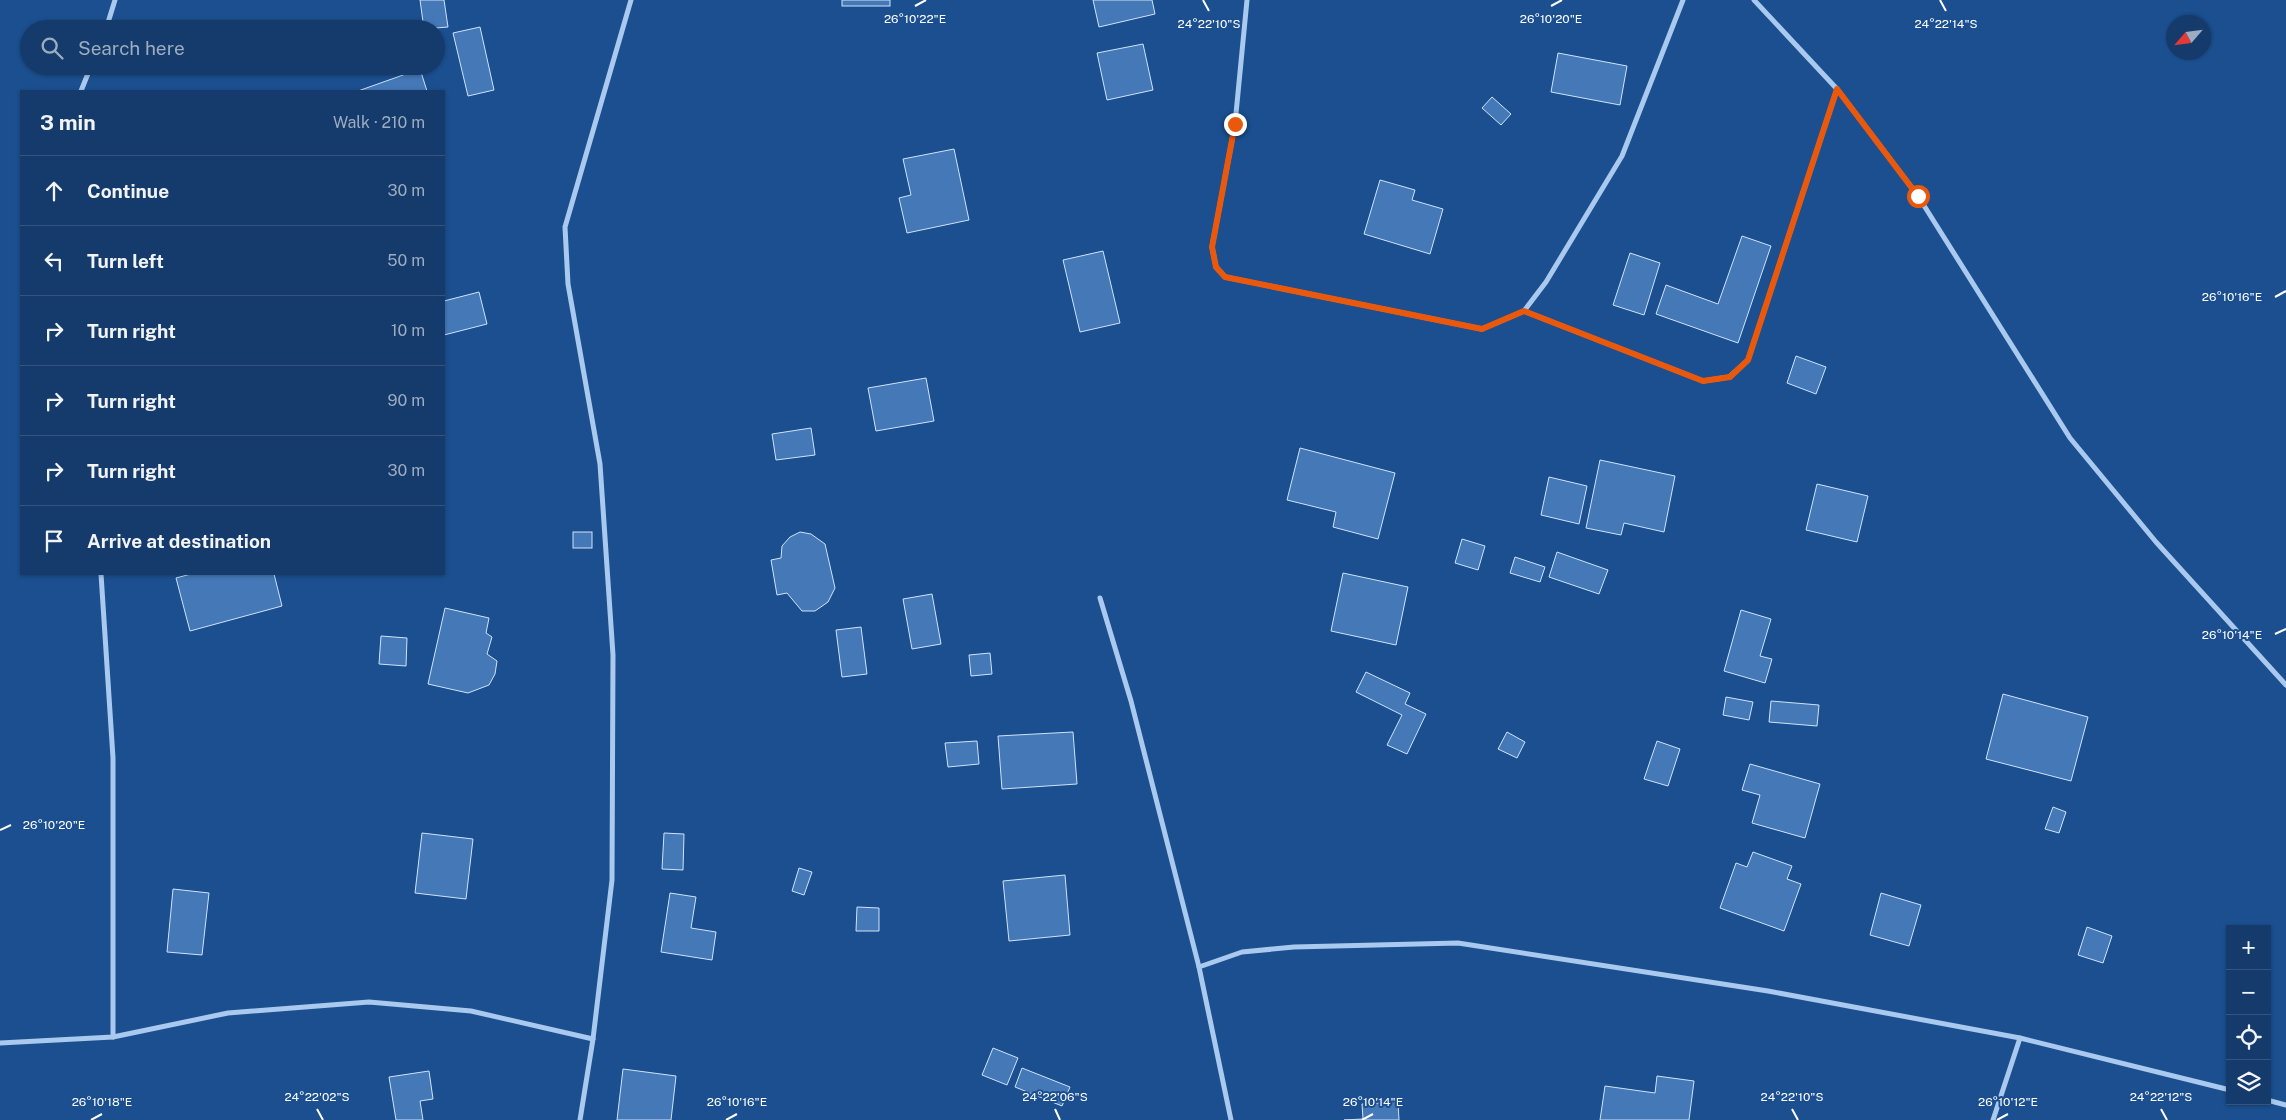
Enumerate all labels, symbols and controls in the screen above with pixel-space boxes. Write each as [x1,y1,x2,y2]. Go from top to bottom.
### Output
text: 26°10'22"E [884,12,946,26]
text: 26°10'20"E [1520,12,1582,26]
north arrow [2166,15,2211,60]
text: 24°22'10"S [1178,17,1240,31]
text: 24°22'14"S [1914,17,1978,31]
search box [20,20,445,75]
icon: search [38,34,66,62]
text: Search here [78,37,185,59]
text: 3 min [40,110,96,135]
text: Walk · 210 m [333,113,425,132]
route end [1224,113,1247,136]
icon: ahead [40,177,68,205]
text: Continue [87,180,169,202]
text: 30 m [388,181,425,200]
route start [1907,185,1930,208]
icon: left [40,247,68,275]
text: Turn left [87,250,164,272]
text: 50 m [387,251,425,270]
text: 26°10'16"E [2202,290,2262,304]
icon: right [40,317,68,345]
text: Turn right [87,320,176,342]
text: 10 m [391,321,425,340]
icon: right [40,387,68,415]
text: Turn right [87,390,176,412]
text: 90 m [388,391,425,410]
icon: right [40,457,68,485]
text: Turn right [87,460,176,482]
text: 30 m [388,461,425,480]
icon: arrive [40,527,68,555]
text: Arrive at destination [87,530,271,552]
text: 26°10'14"E [2202,628,2262,642]
text: 26°10'20"E [23,818,85,832]
map controls [2226,925,2271,1105]
button: + [2226,925,2271,970]
button: − [2226,970,2271,1015]
button: locate [2226,1015,2271,1060]
button: layers [2226,1060,2271,1105]
text: 24°22'02"S [284,1090,350,1104]
text: 24°22'06"S [1022,1090,1088,1104]
text: 24°22'10"S [1761,1090,1823,1104]
text: 24°22'12"S [2130,1090,2192,1104]
text: 26°10'18"E [72,1095,132,1109]
text: 26°10'16"E [707,1095,767,1109]
text: 26°10'14"E [1343,1095,1403,1109]
text: 26°10'12"E [1978,1095,2038,1109]

